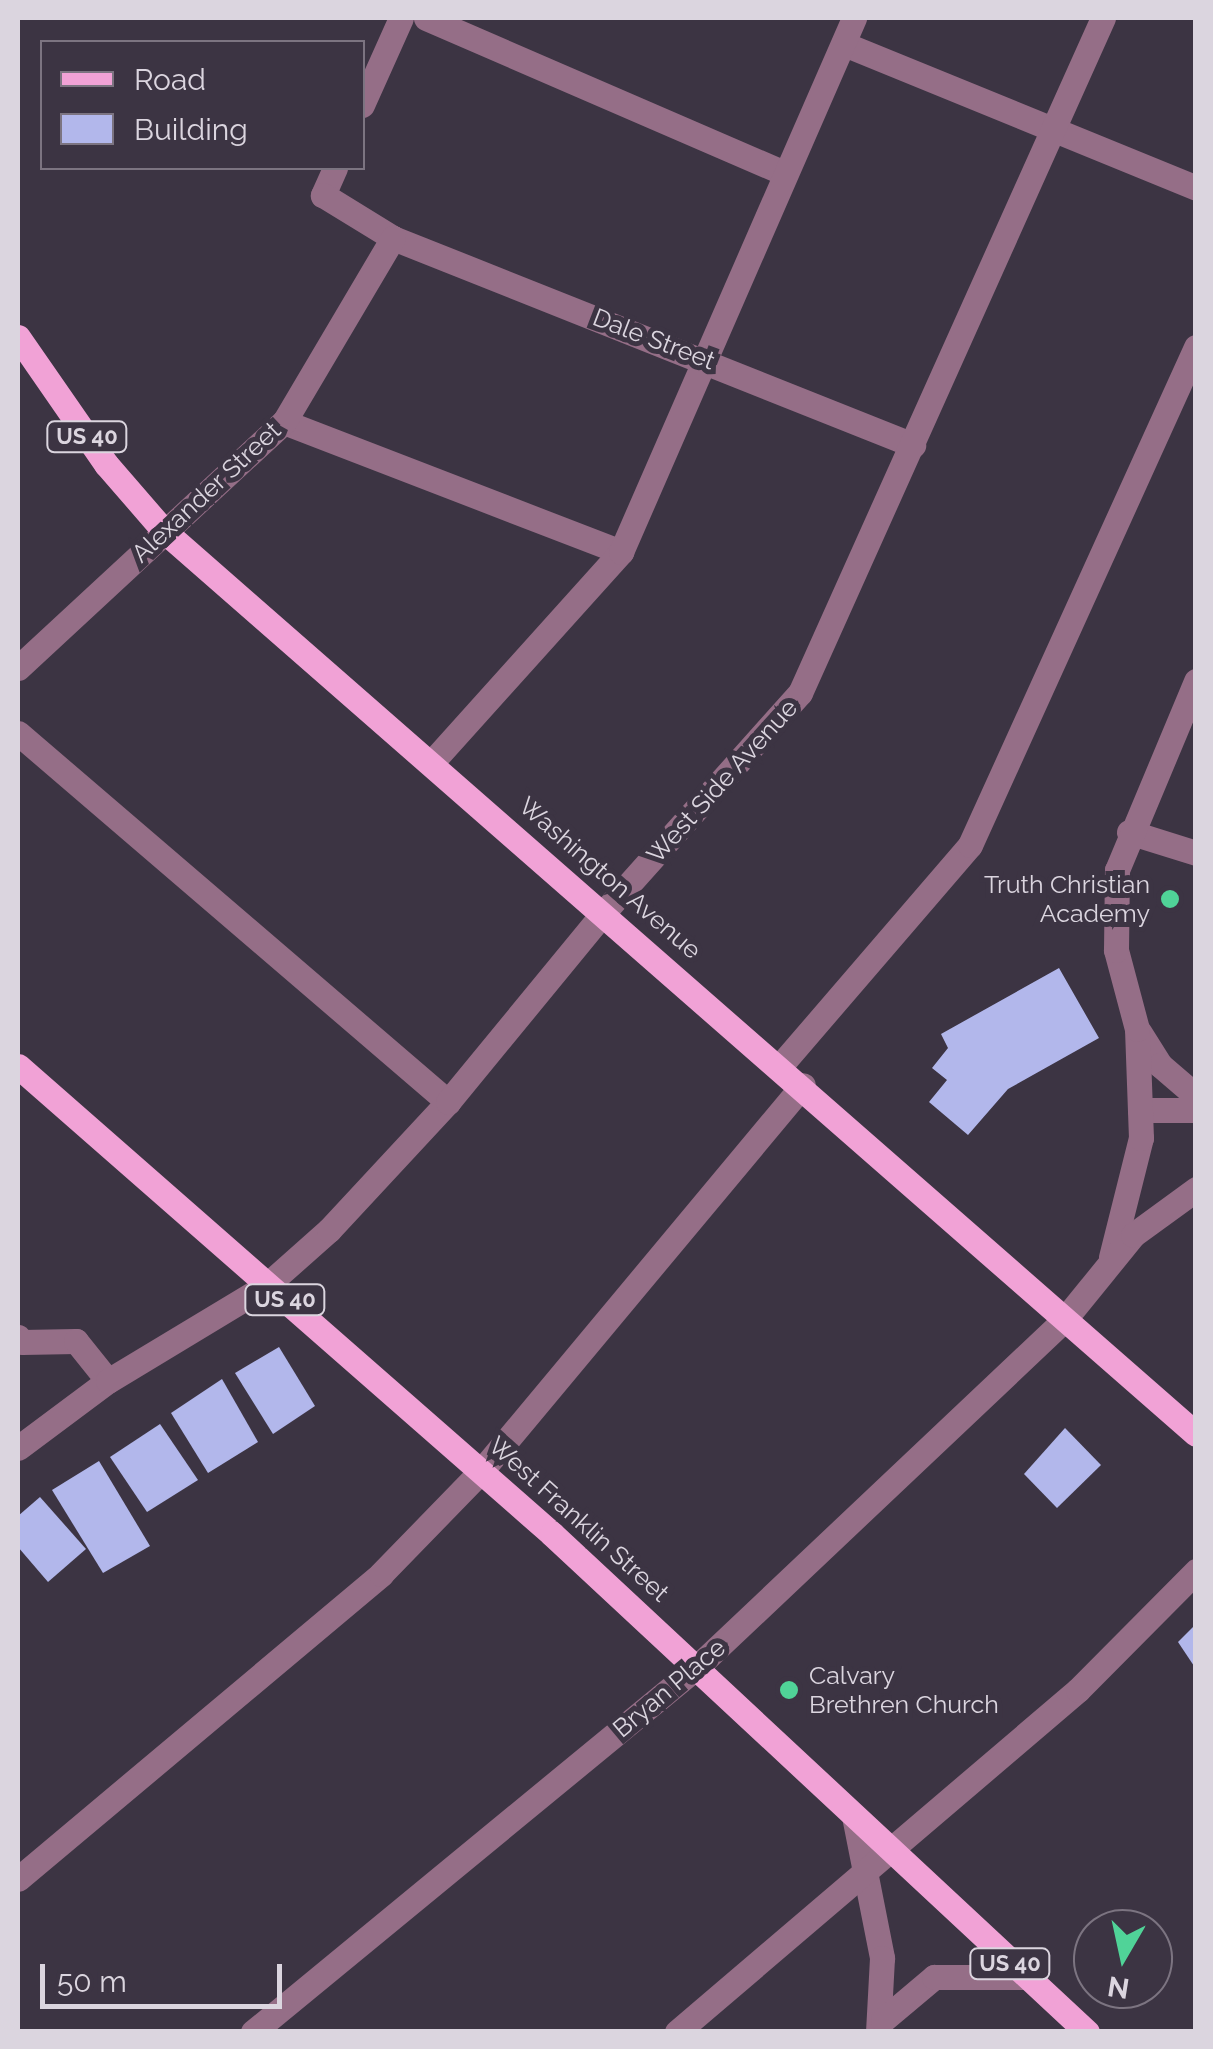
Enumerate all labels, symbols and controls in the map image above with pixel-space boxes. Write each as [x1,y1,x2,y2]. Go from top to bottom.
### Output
legend [40,40,365,170]
text: Road [134,62,206,97]
text: Building [134,112,248,147]
street label: Dale Street [589,302,719,376]
street label: Alexander Street [125,415,287,569]
road number: US 40 [44,420,130,454]
street label: West Side Avenue [640,693,804,869]
street label: Washington Avenue [513,790,707,966]
place label: Truth Christian Academy [984,870,1150,929]
marker: Truth Christian Academy [1159,888,1181,910]
road number: US 40 [242,1283,328,1317]
street label: West Franklin Street [483,1430,675,1608]
street label: Bryan Place [607,1632,731,1744]
place label: Calvary Brethren Church [809,1661,999,1720]
marker: Calvary Brethren Church [778,1679,800,1701]
north arrow [1073,1909,1173,2009]
scale bar [45,1944,288,2006]
road number: US 40 [968,1947,1052,1981]
text: 50 m [57,1964,127,1999]
text: N [1105,1969,1132,2005]

